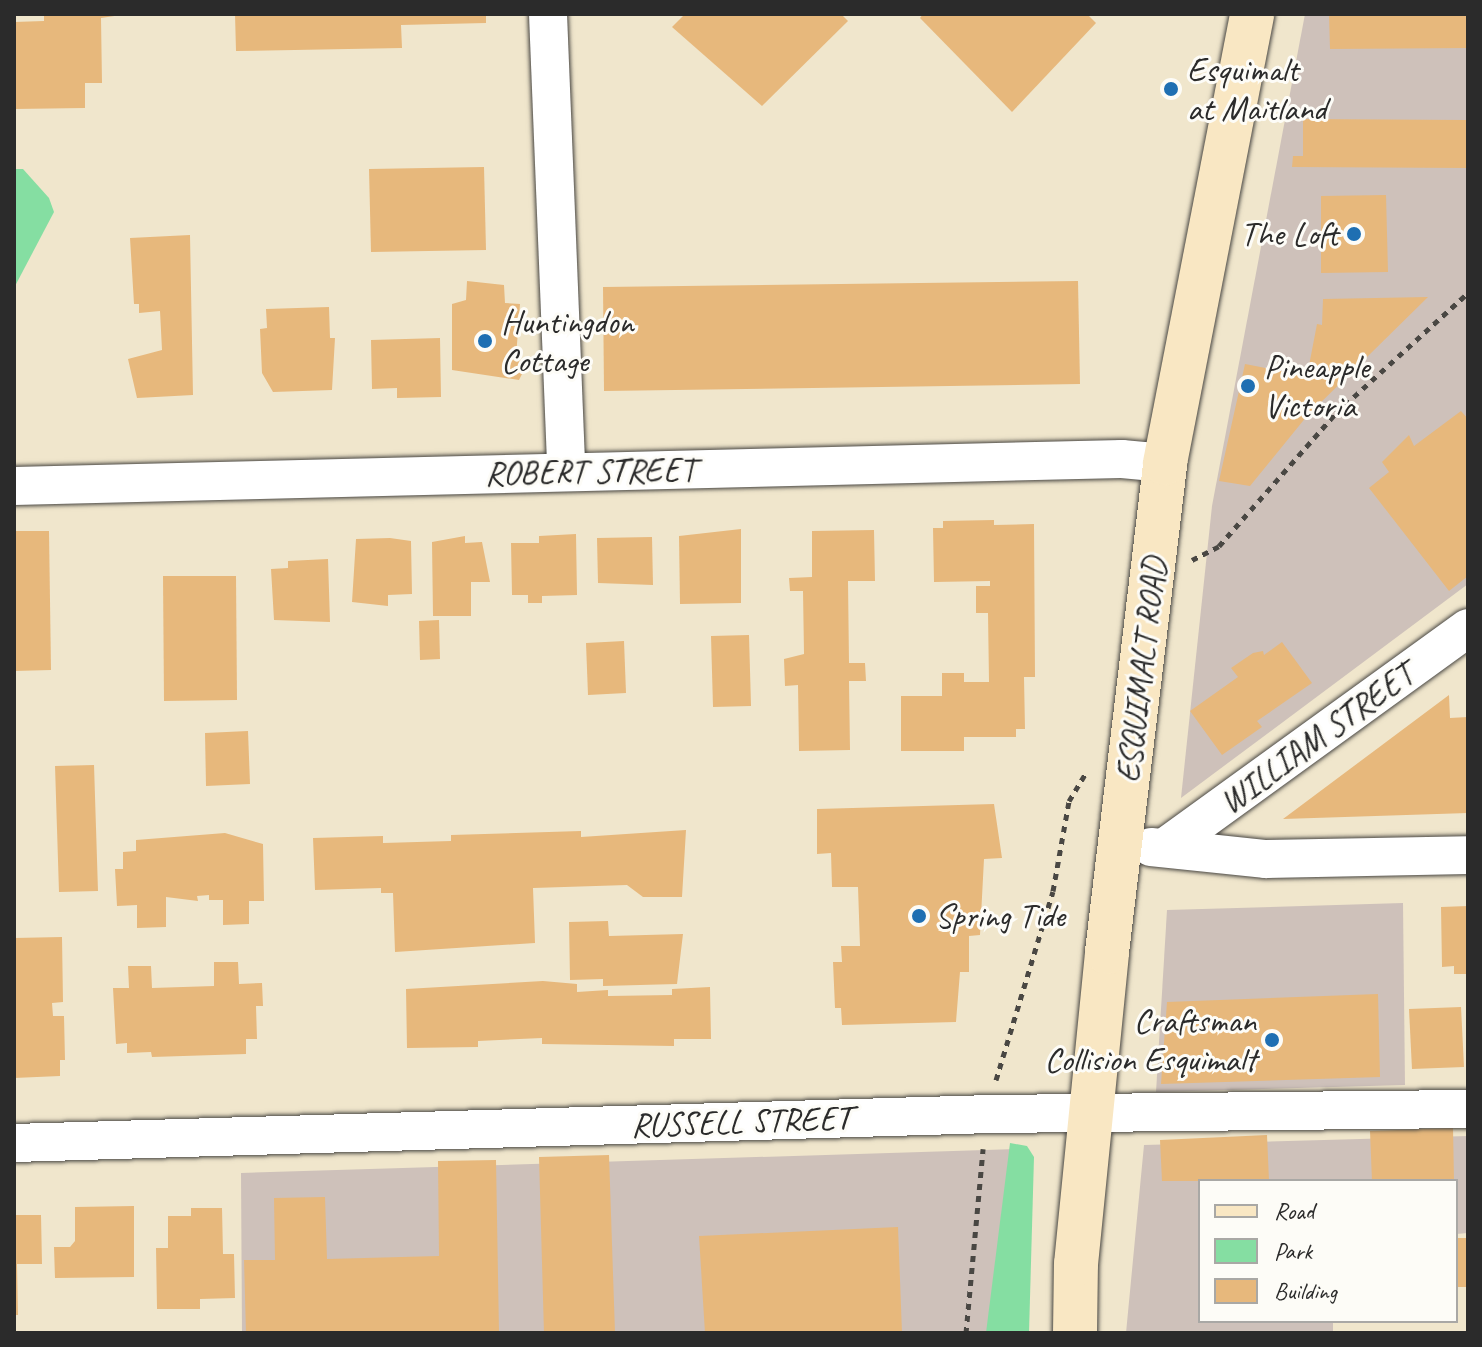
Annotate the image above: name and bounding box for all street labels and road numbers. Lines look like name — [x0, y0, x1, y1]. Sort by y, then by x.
street label: ROBERT STREET — [485, 449, 695, 493]
street label: ESQUIMALT ROAD — [1107, 554, 1175, 786]
street label: WILLIAM STREET — [1211, 654, 1421, 822]
street label: RUSSELL STREET — [630, 1097, 852, 1145]

